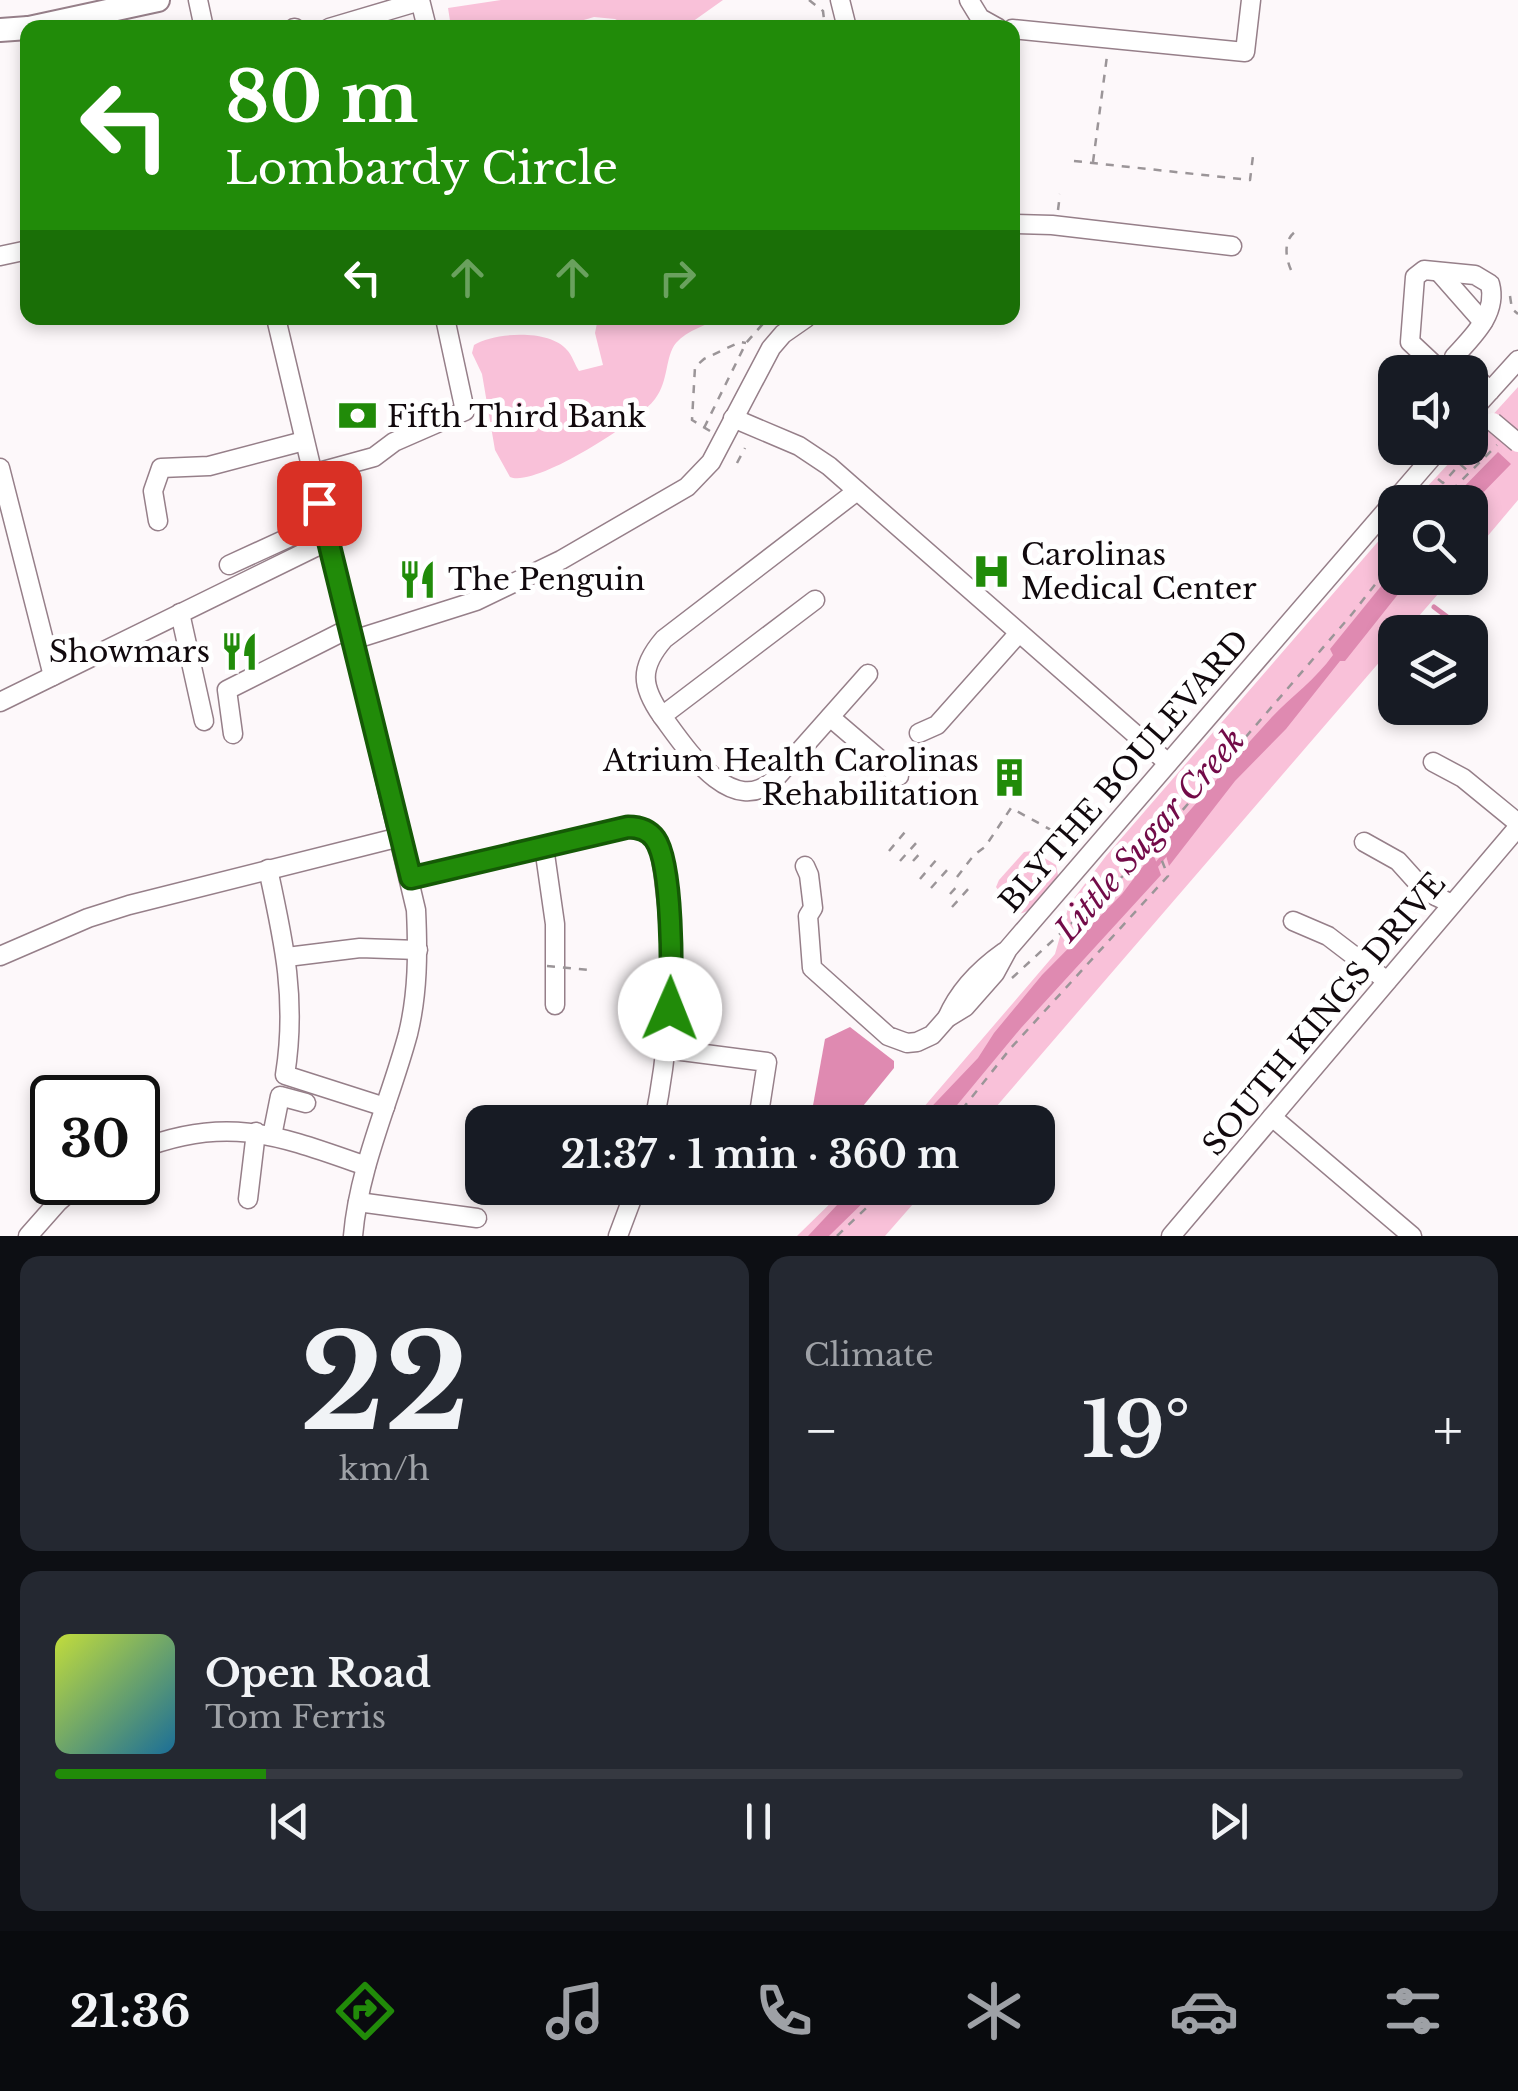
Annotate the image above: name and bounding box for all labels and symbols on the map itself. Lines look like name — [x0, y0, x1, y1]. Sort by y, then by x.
bank icon: Fifth Third Bank — [336, 395, 378, 437]
place label: Fifth Third Bank — [387, 398, 646, 435]
pin — [277, 461, 362, 546]
place label: Carolinas Medical Center — [1021, 536, 1257, 607]
hospital icon: Carolinas Medical Center — [970, 550, 1012, 592]
restaurant icon: The Penguin — [397, 558, 439, 600]
place label: The Penguin — [448, 561, 645, 598]
street label: BLYTHE BOULEVARD — [991, 622, 1257, 920]
restaurant icon: Showmars — [219, 630, 261, 672]
place label: Showmars — [49, 633, 210, 670]
water label: Little Sugar Creek — [1046, 720, 1253, 950]
place label: Atrium Health Carolinas Rehabilitation — [602, 742, 979, 813]
building icon: Atrium Health Carolinas Rehabilitation — [988, 756, 1030, 798]
street label: SOUTH KINGS DRIVE — [1195, 865, 1453, 1163]
position arrow — [618, 957, 722, 1061]
speed limit sign: 30 — [30, 1075, 160, 1205]

